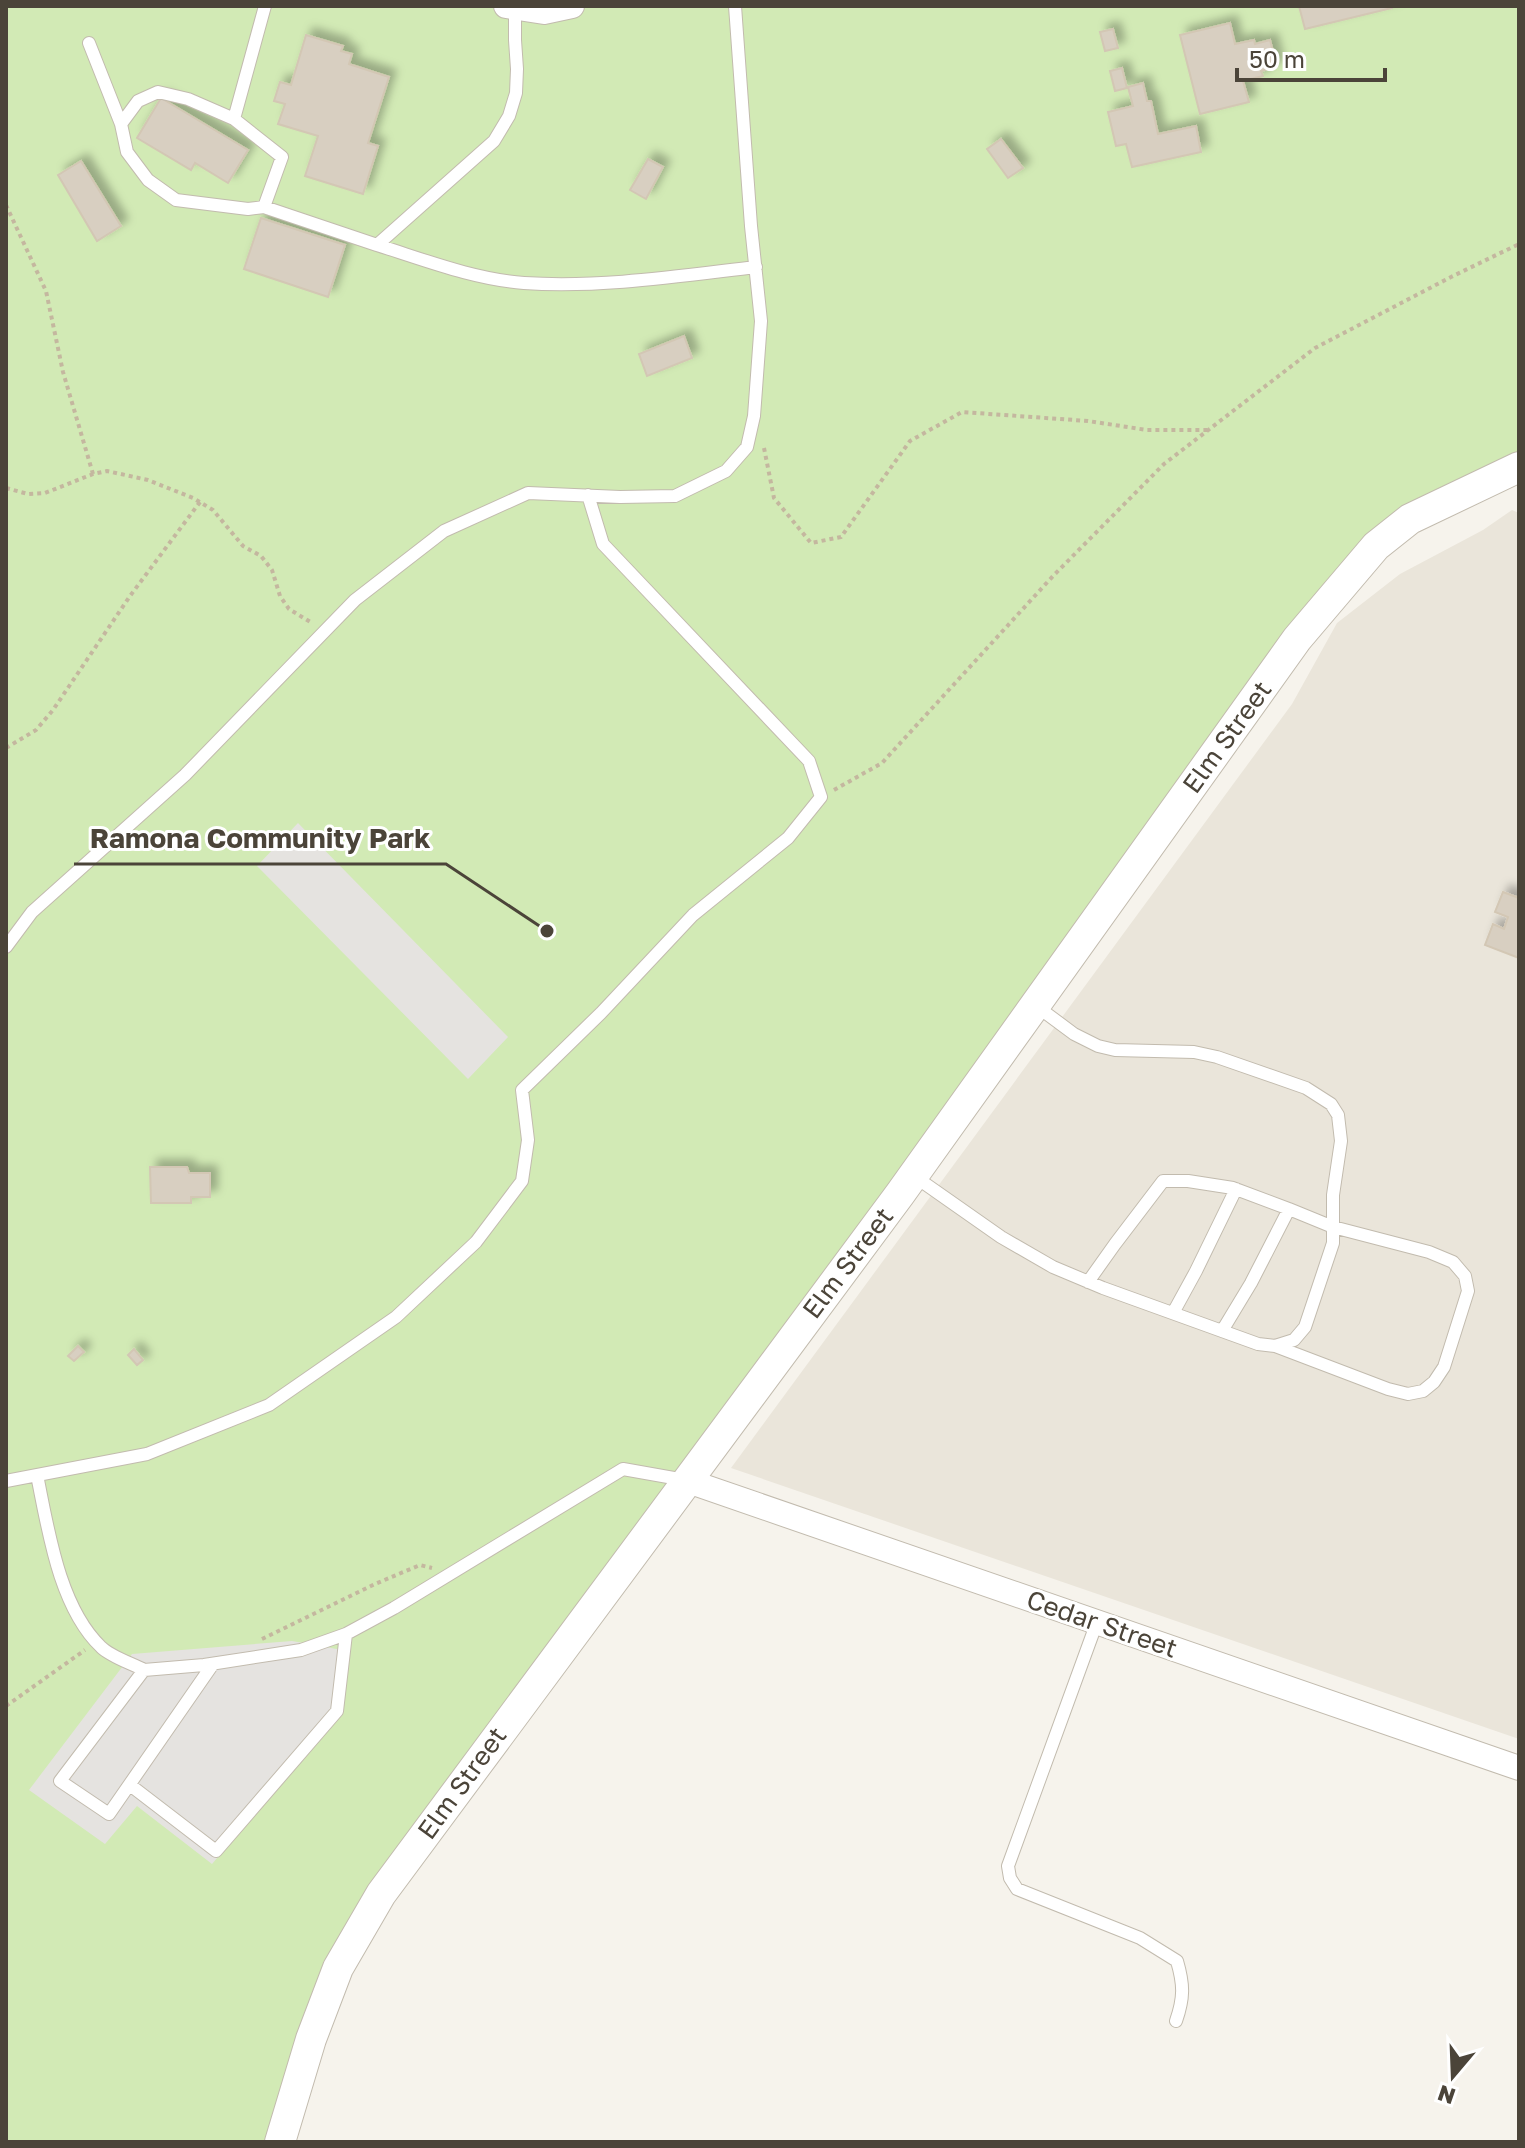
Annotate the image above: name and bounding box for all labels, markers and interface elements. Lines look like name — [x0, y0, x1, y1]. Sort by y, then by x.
scale bar — [1237, 32, 1385, 82]
text: 50 m — [1249, 44, 1305, 73]
street label: Elm Street — [1176, 675, 1278, 799]
callout: Ramona Community Park — [74, 812, 446, 864]
text: Ramona Community Park — [90, 821, 430, 854]
street label: Elm Street — [796, 1201, 899, 1324]
street label: Cedar Street — [1023, 1583, 1181, 1664]
street label: Elm Street — [411, 1721, 513, 1845]
north arrow — [1413, 2036, 1493, 2116]
text: N — [1434, 2080, 1459, 2111]

